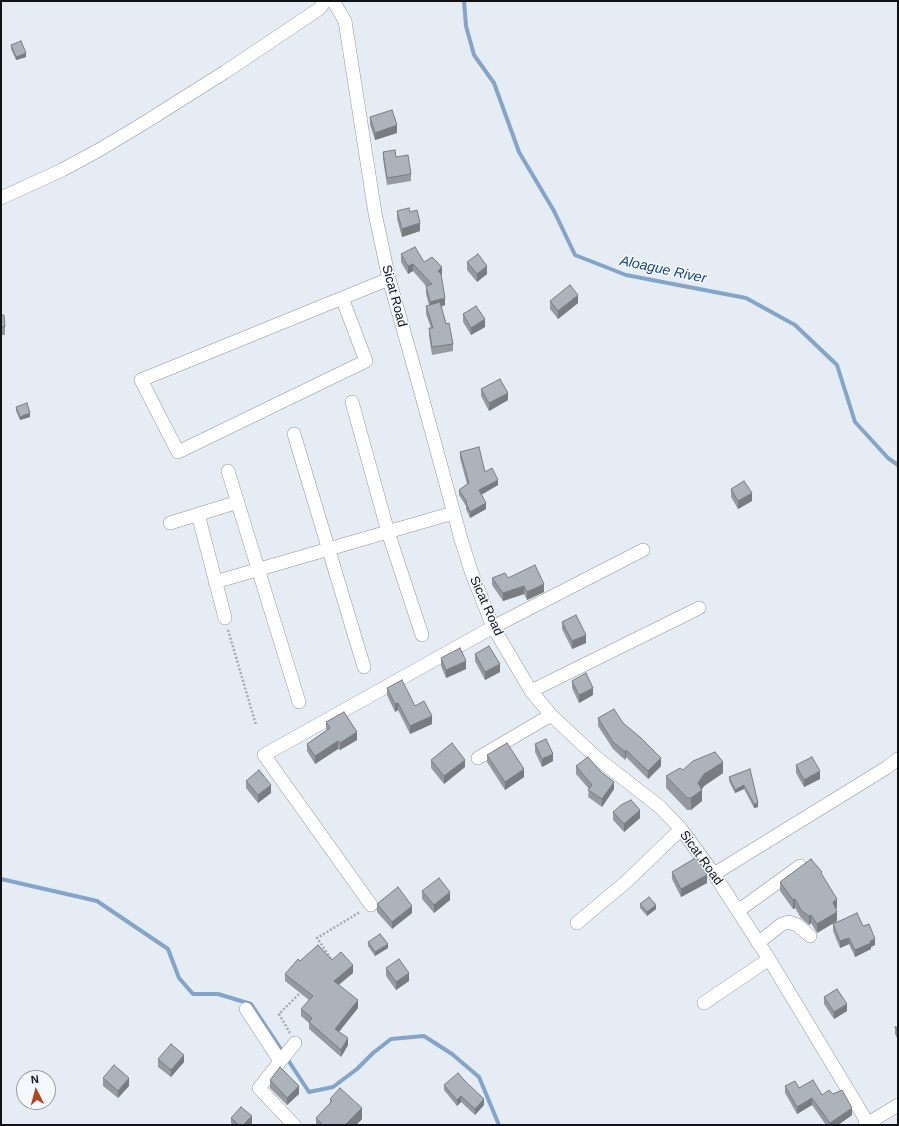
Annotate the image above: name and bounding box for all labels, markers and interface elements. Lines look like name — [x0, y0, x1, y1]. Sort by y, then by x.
water label: Aloague River — [618, 253, 708, 287]
street label: Sicat Road — [378, 263, 410, 329]
street label: Sicat Road — [466, 574, 506, 638]
street label: Sicat Road — [676, 828, 726, 888]
north arrow — [16, 1070, 56, 1110]
text: N — [30, 1073, 39, 1085]

